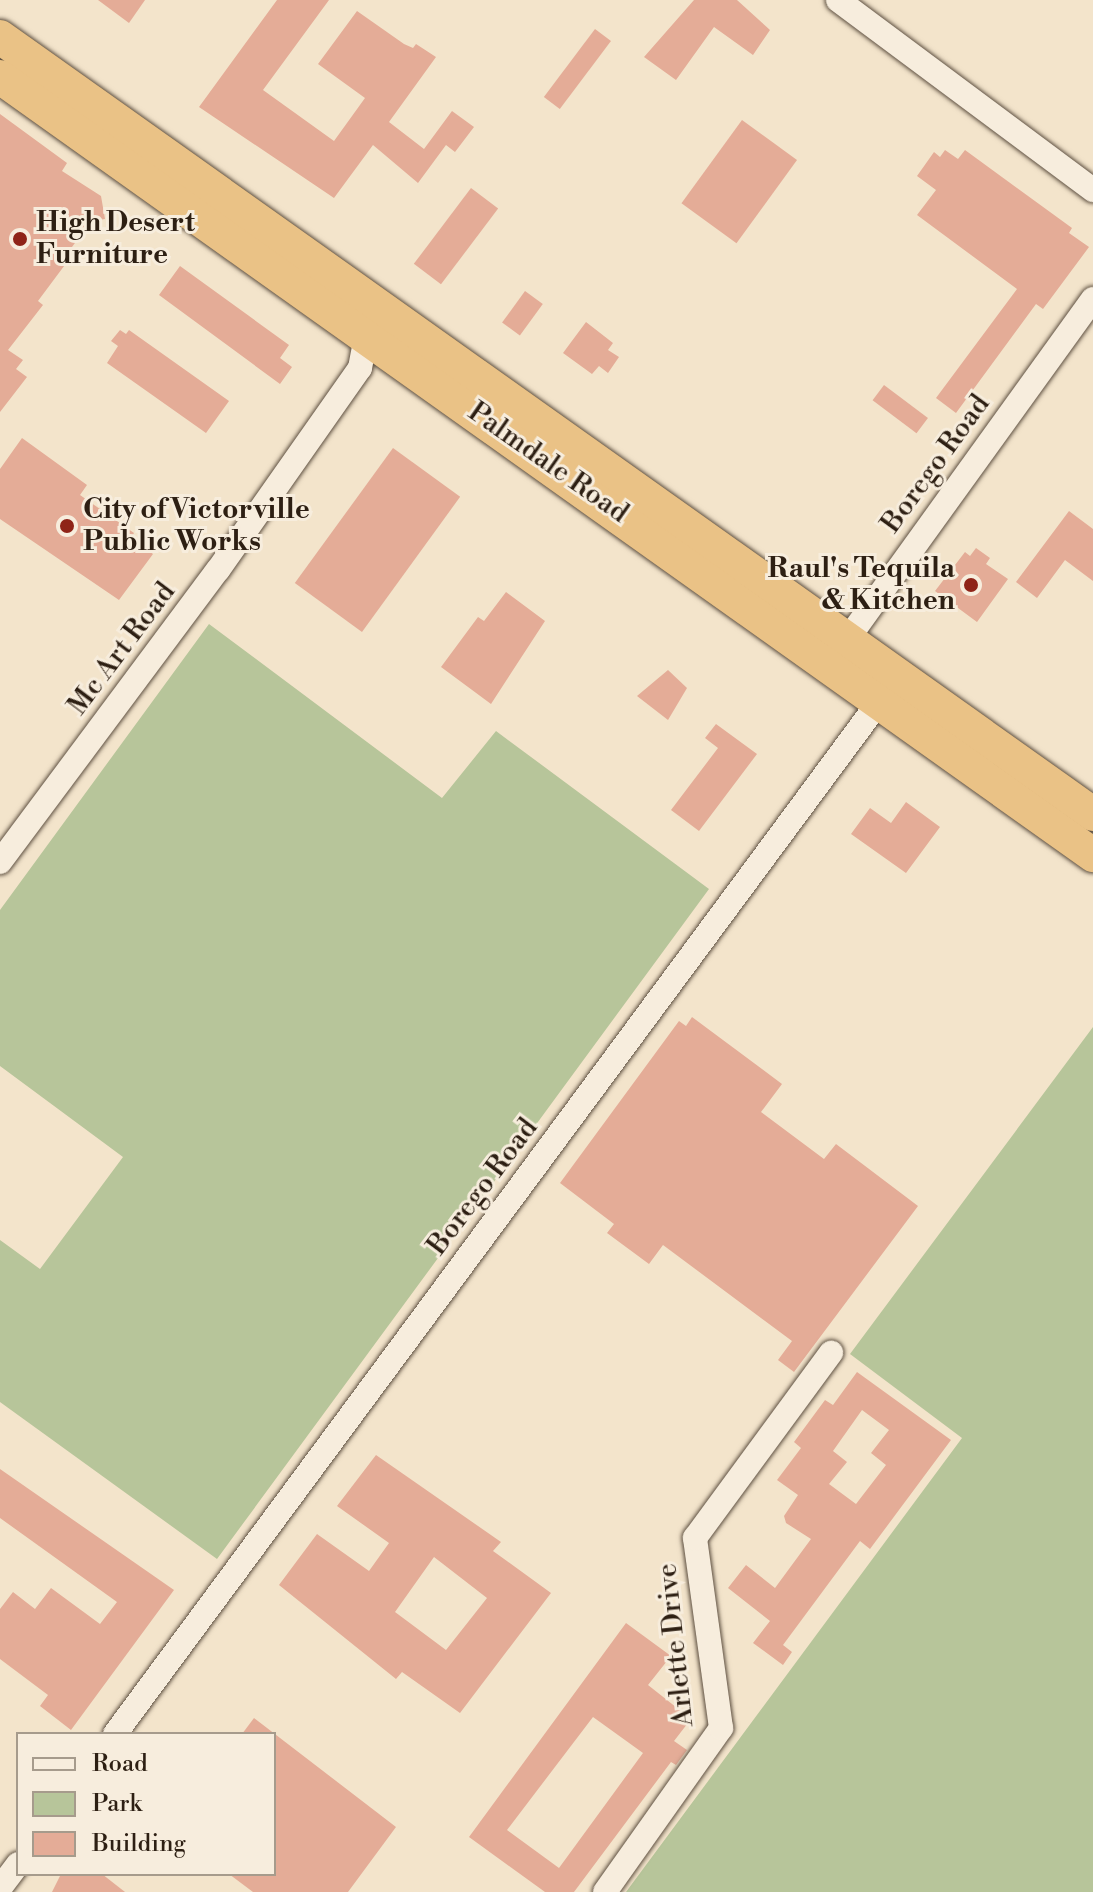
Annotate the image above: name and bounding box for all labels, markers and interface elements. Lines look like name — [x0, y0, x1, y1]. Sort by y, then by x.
place label: High Desert Furniture — [36, 206, 195, 272]
marker: High Desert Furniture — [11, 230, 29, 248]
street label: Borego Road — [875, 388, 997, 540]
street label: Palmdale Road — [461, 395, 635, 531]
place label: City of Victorville Public Works — [83, 493, 310, 559]
marker: City of Victorville Public Works — [58, 517, 76, 535]
place label: Raul's Tequila & Kitchen — [768, 552, 955, 618]
street label: Mc Art Road — [61, 576, 183, 722]
marker: Raul's Tequila & Kitchen — [962, 576, 980, 594]
street label: Borego Road — [421, 1112, 545, 1262]
street label: Arlette Drive — [651, 1562, 701, 1728]
legend — [16, 1732, 276, 1876]
text: Road — [92, 1749, 148, 1779]
text: Park — [92, 1789, 142, 1819]
text: Building — [92, 1829, 186, 1859]

